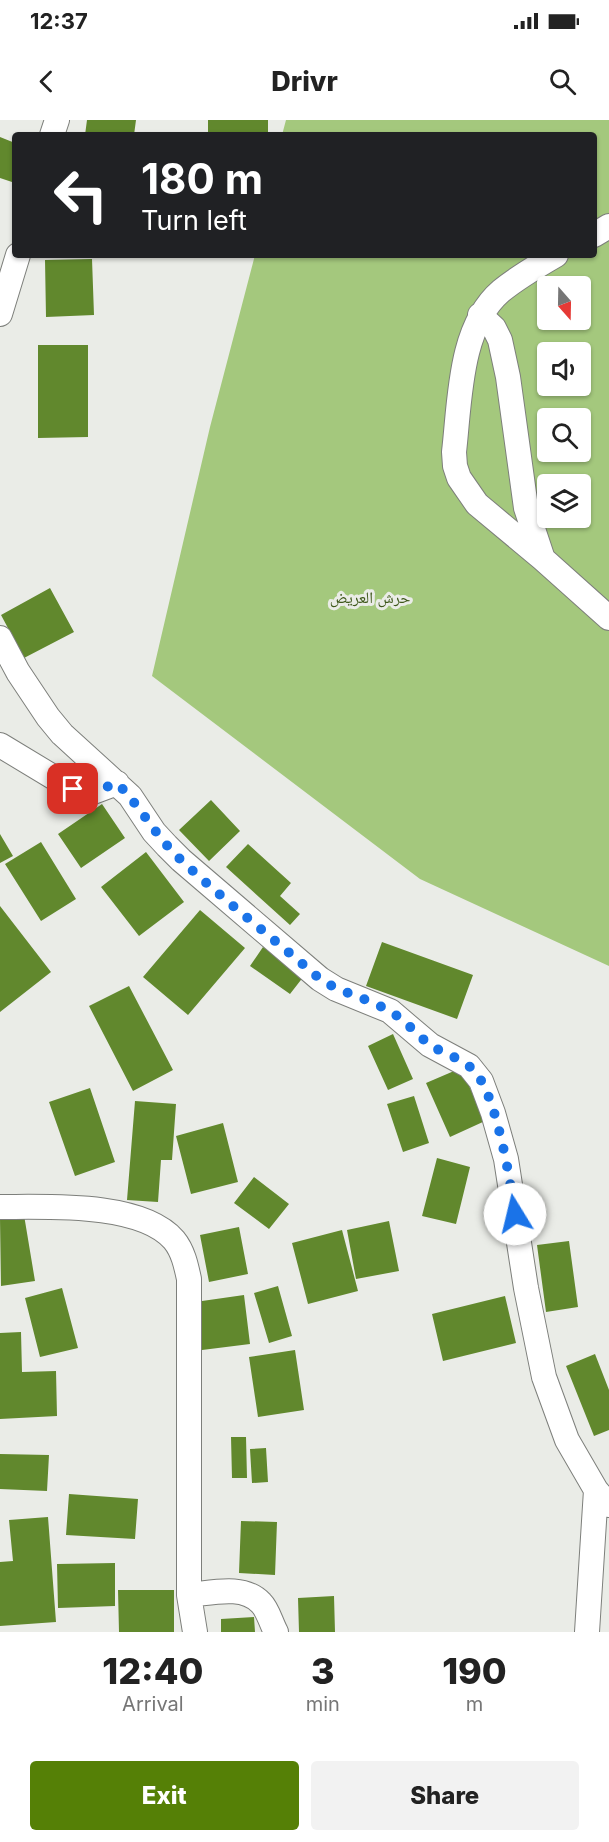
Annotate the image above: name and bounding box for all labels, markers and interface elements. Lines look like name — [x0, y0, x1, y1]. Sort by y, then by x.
text: 12:37 — [30, 8, 88, 34]
icon: back — [30, 65, 63, 98]
text: Drivr — [271, 65, 338, 98]
icon: search — [546, 65, 579, 98]
text: 180 m — [141, 153, 263, 204]
icon: left — [42, 156, 120, 234]
text: Turn left — [141, 204, 247, 237]
north arrow — [537, 276, 591, 330]
map controls — [537, 276, 591, 528]
button: sound — [537, 342, 591, 396]
button: search — [537, 408, 591, 462]
button: layers — [537, 474, 591, 528]
park label: حرش العريض — [330, 587, 410, 608]
pin — [47, 763, 98, 814]
icon: arrive — [56, 772, 89, 805]
position arrow — [483, 1182, 547, 1246]
text: 12:40 — [102, 1649, 203, 1693]
text: 3 — [311, 1649, 335, 1693]
text: 190 — [442, 1649, 507, 1693]
text: Arrival — [122, 1692, 184, 1716]
text: min — [306, 1692, 340, 1716]
text: m — [466, 1692, 483, 1716]
button: Exit — [30, 1761, 299, 1830]
button: Share — [311, 1761, 579, 1830]

